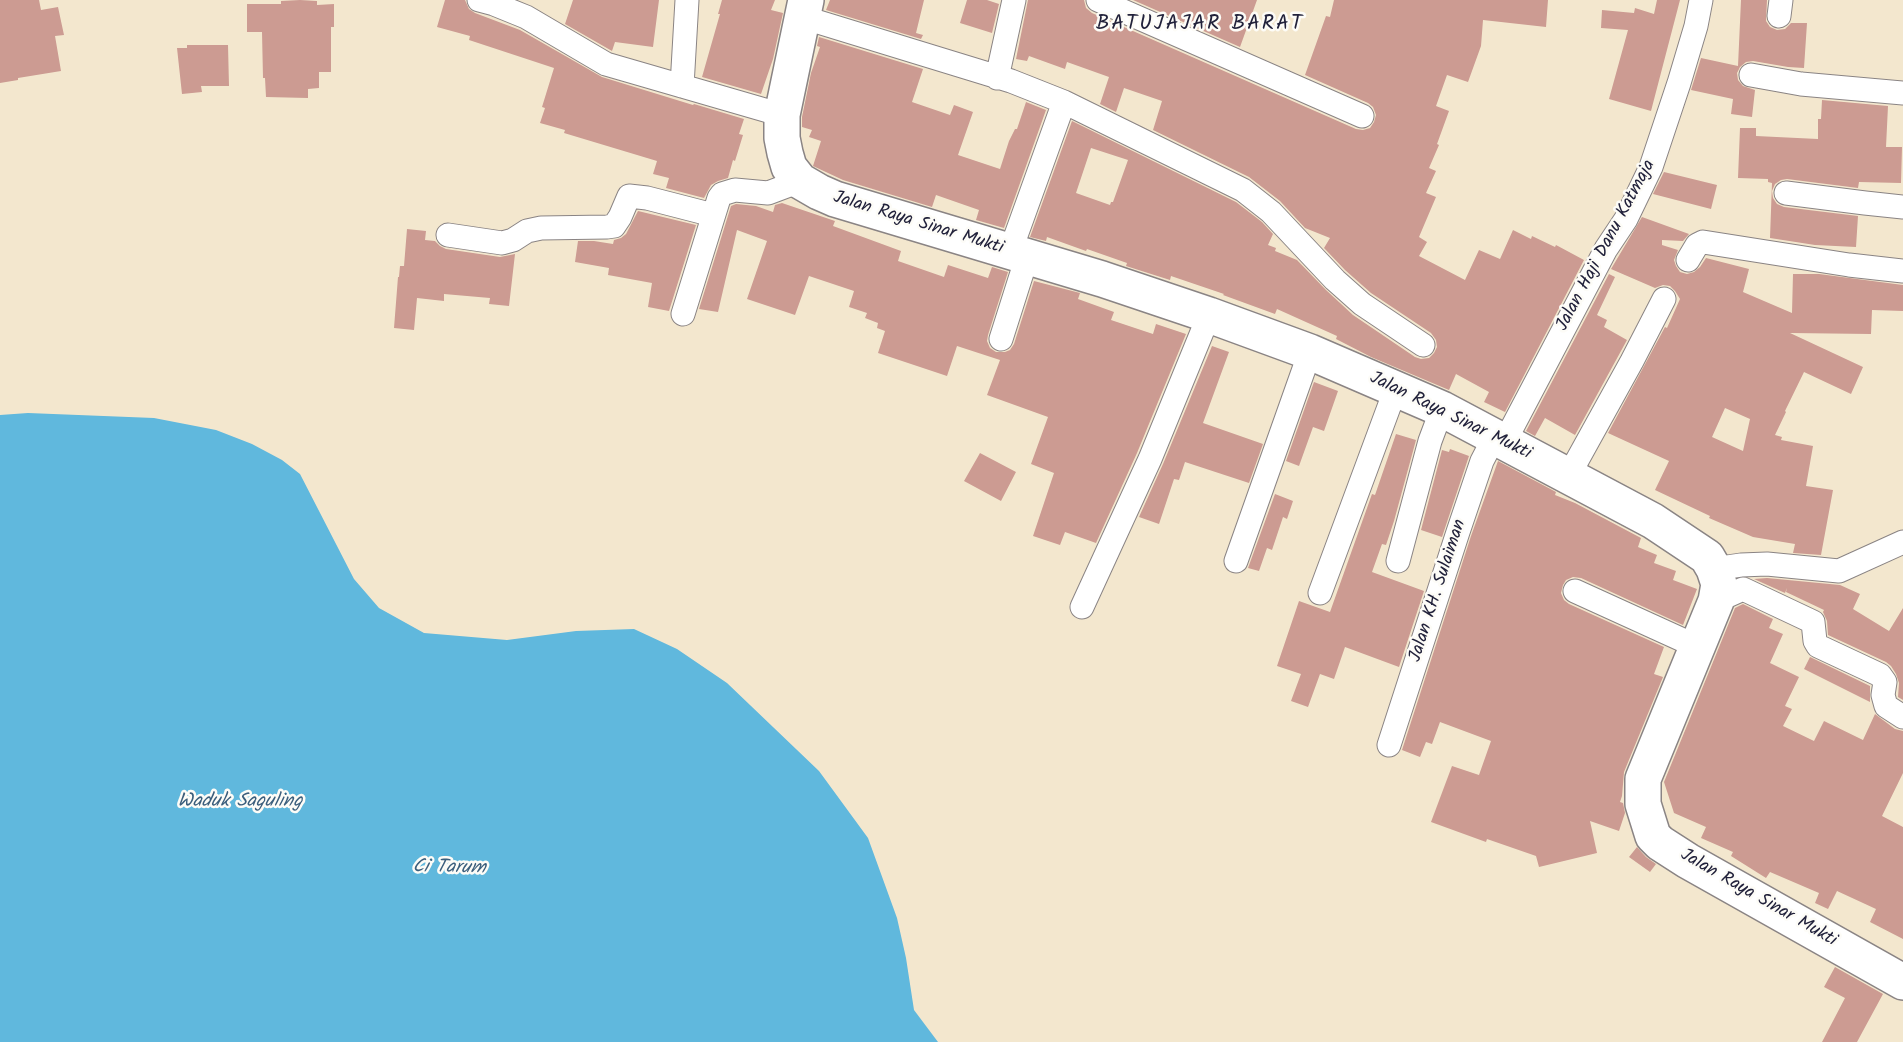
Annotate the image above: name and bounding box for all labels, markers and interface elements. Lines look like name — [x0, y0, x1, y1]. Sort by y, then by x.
district label: BATUJAJAR BARAT — [1098, 12, 1302, 38]
street label: Jalan Haji Danu Katmaja — [1553, 157, 1661, 335]
street label: Jalan Raya Sinar Mukti — [830, 188, 1006, 260]
street label: Jalan Raya Sinar Mukti — [1366, 368, 1534, 466]
street label: Jalan KH. Sulaiman — [1406, 517, 1472, 665]
water label: Waduk Saguling — [178, 792, 302, 814]
street label: Jalan Raya Sinar Mukti — [1676, 845, 1840, 953]
water label: Ci Tarum — [412, 857, 486, 881]

